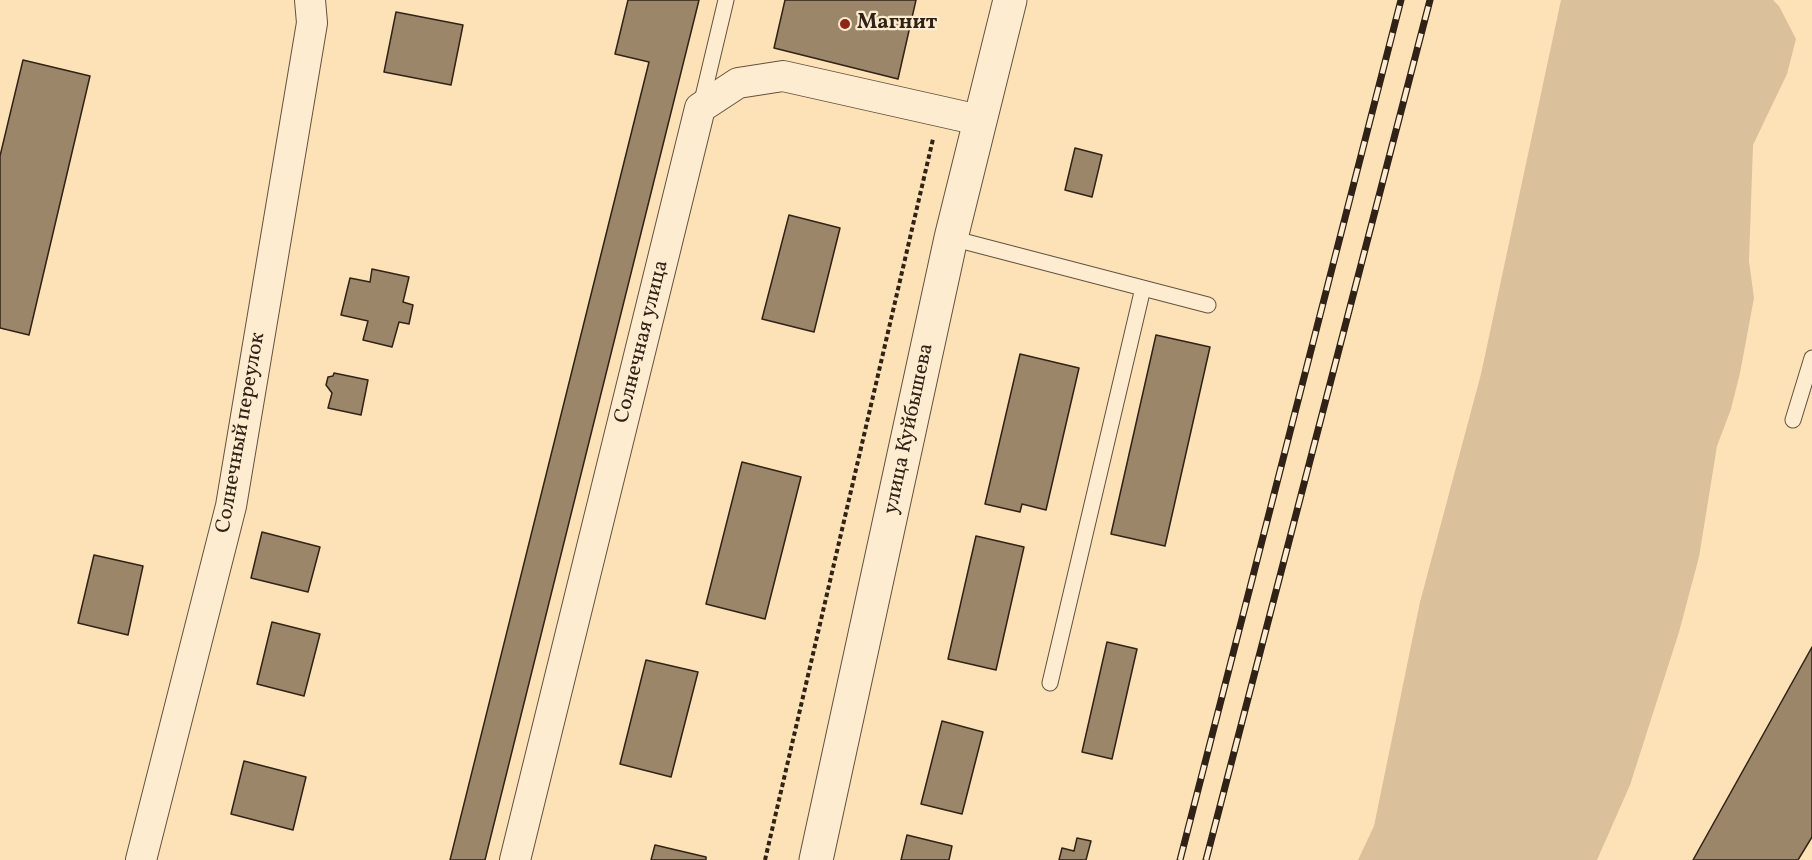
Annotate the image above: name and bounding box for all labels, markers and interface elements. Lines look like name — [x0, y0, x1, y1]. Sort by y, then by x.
place label: Магнит — [857, 11, 937, 37]
marker: Магнит — [838, 17, 852, 31]
street label: Солнечная улица — [611, 258, 675, 426]
street label: Солнечный переулок — [212, 331, 272, 535]
street label: улица Куйбышева — [880, 341, 940, 517]

